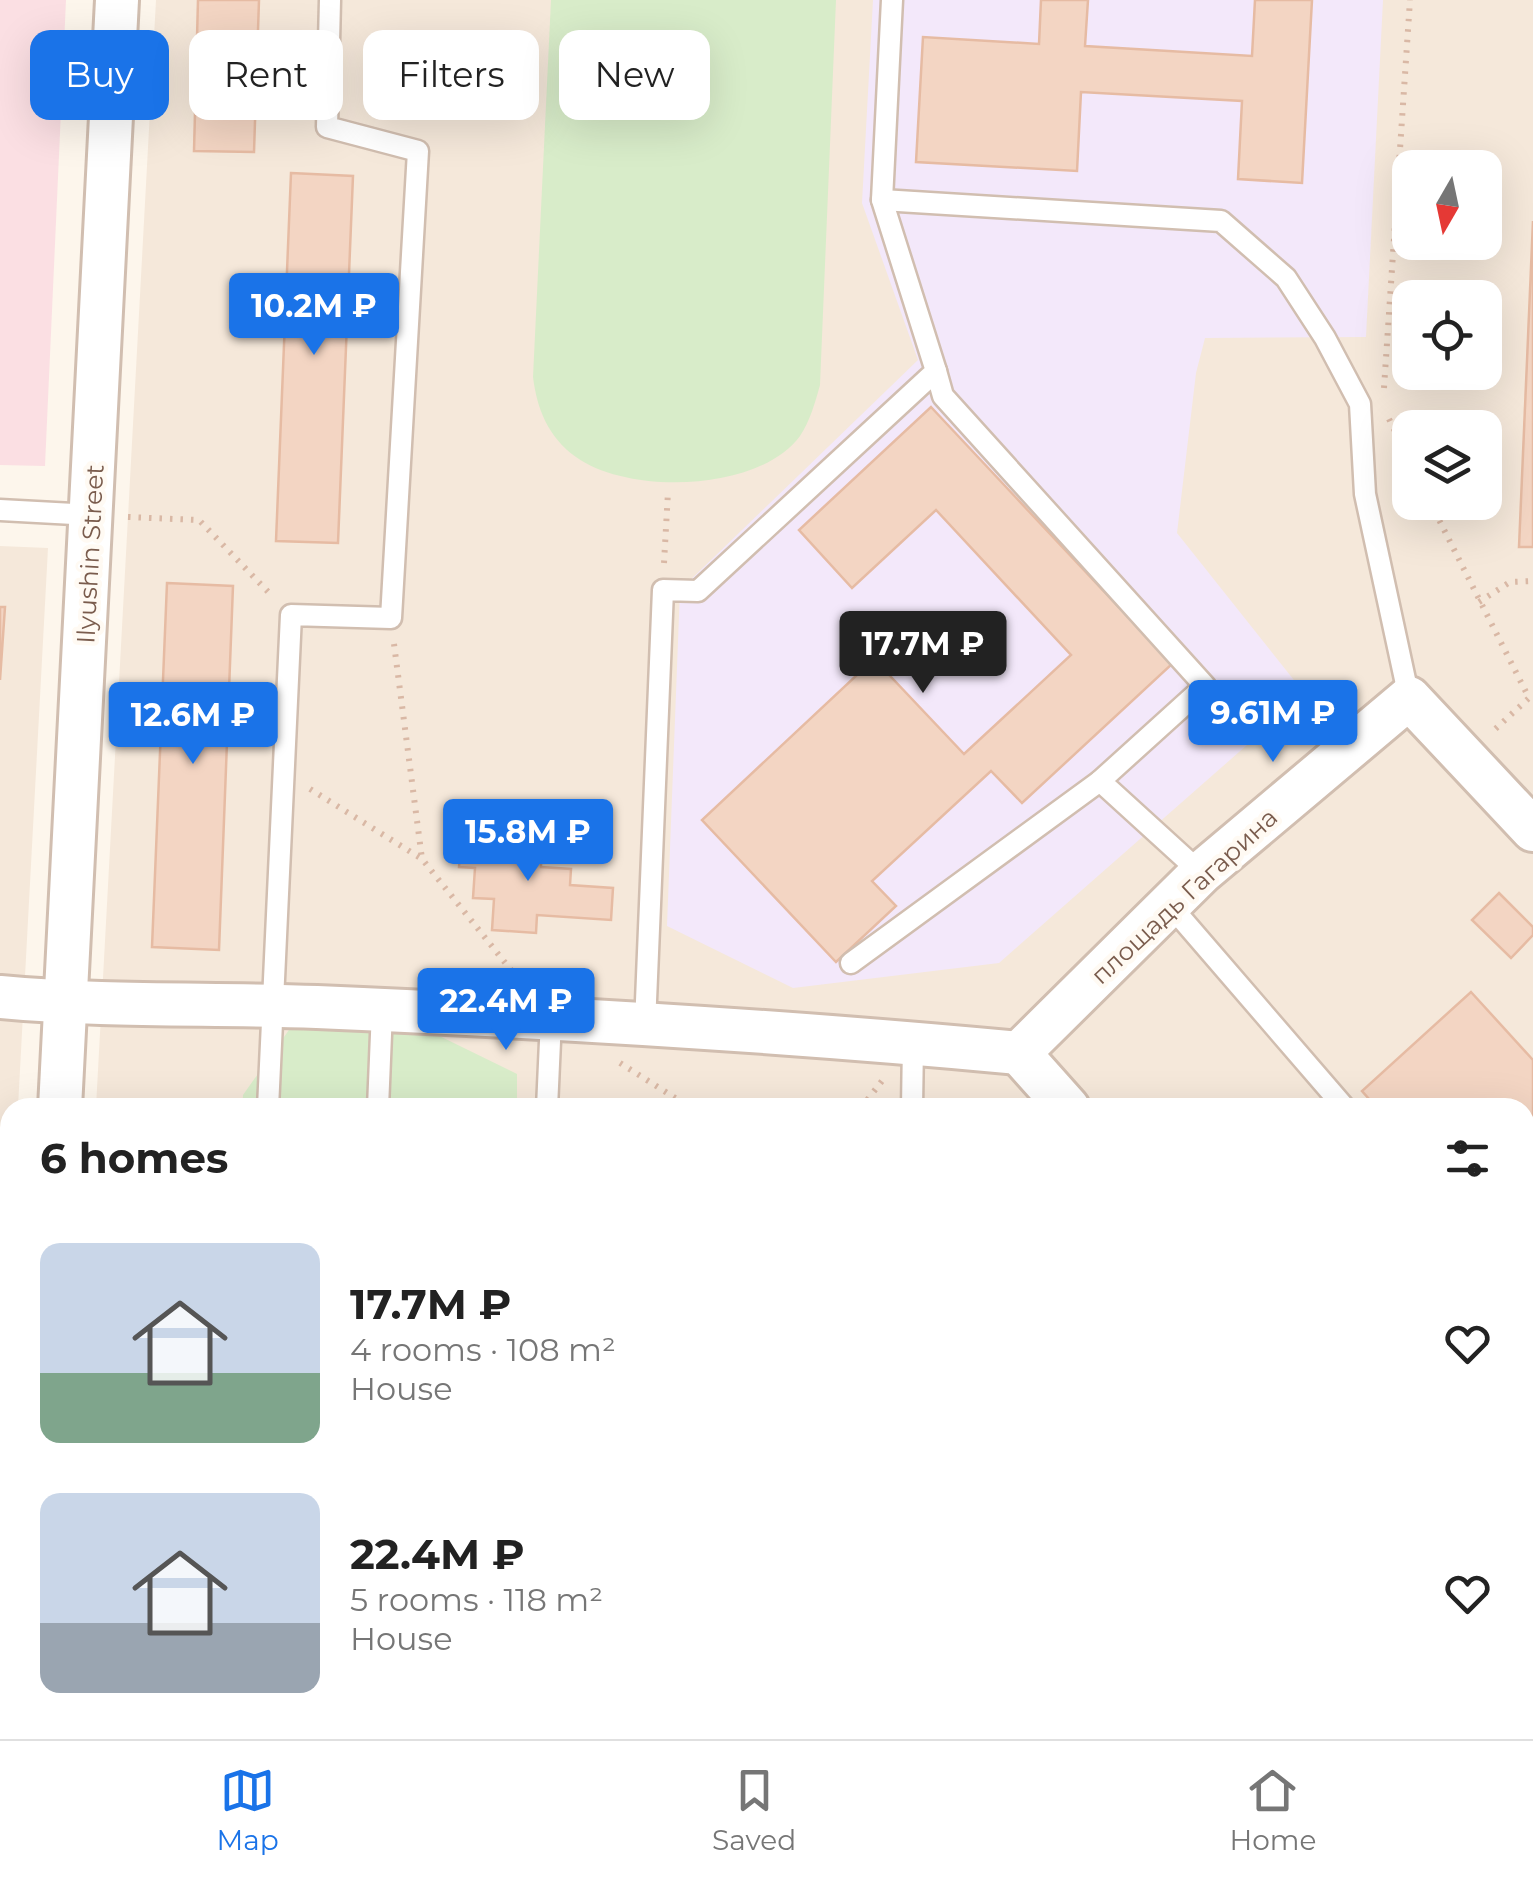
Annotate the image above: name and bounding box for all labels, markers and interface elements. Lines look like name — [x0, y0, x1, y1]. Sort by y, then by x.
chip: Buy — [30, 30, 169, 120]
chip: Rent — [189, 30, 343, 120]
chip: Filters — [363, 30, 539, 120]
chip: New — [559, 30, 710, 120]
north arrow — [1392, 150, 1502, 260]
map controls — [1392, 150, 1502, 520]
pin: 10.2M ₽ — [222, 273, 406, 358]
button: locate — [1392, 280, 1502, 390]
text: 10.2M ₽ — [251, 286, 377, 325]
button: layers — [1392, 410, 1502, 520]
street label: Ilyushin Street — [70, 464, 110, 644]
pin: 17.7M ₽ — [831, 611, 1015, 696]
text: 17.7M ₽ — [862, 624, 984, 663]
pin: 9.61M ₽ — [1181, 680, 1365, 765]
pin: 12.6M ₽ — [101, 682, 285, 767]
text: 9.61M ₽ — [1210, 693, 1336, 732]
text: 12.6M ₽ — [131, 695, 255, 734]
pin: 15.8M ₽ — [436, 799, 620, 884]
street label: площадь Гагарина — [1085, 802, 1283, 990]
text: 15.8M ₽ — [465, 812, 591, 851]
pin: 22.4M ₽ — [414, 968, 598, 1053]
text: 22.4M ₽ — [440, 981, 572, 1020]
icon: filters — [1440, 1131, 1495, 1186]
text: 6 homes — [40, 1132, 228, 1184]
text: 17.7M ₽ — [350, 1278, 511, 1330]
icon: home — [120, 1283, 240, 1403]
icon: heart — [1440, 1316, 1495, 1371]
text: 4 rooms · 108 m² — [350, 1330, 616, 1369]
text: House — [350, 1369, 453, 1408]
text: 22.4M ₽ — [350, 1528, 525, 1580]
icon: home — [120, 1533, 240, 1653]
icon: heart — [1440, 1566, 1495, 1621]
text: 5 rooms · 118 m² — [350, 1580, 603, 1619]
text: House — [350, 1619, 453, 1658]
tab: Map — [217, 1763, 279, 1857]
tab: Saved — [712, 1763, 796, 1857]
tab: Home — [1229, 1763, 1316, 1857]

